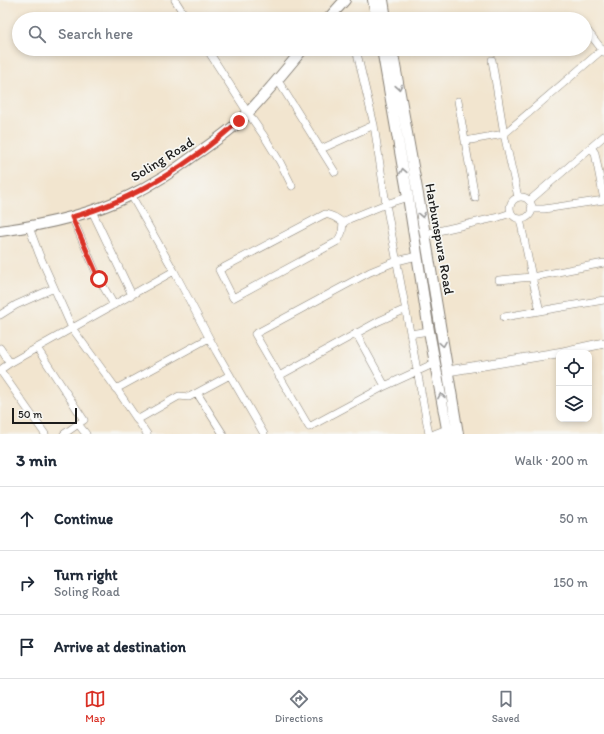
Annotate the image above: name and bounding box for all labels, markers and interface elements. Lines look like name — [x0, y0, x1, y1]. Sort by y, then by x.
search box — [12, 12, 592, 56]
icon: search — [26, 23, 48, 45]
text: Search here — [58, 25, 133, 43]
one-way arrow — [394, 84, 402, 90]
route end — [230, 112, 248, 130]
street label: Soling Road — [128, 133, 197, 185]
one-way arrow — [399, 168, 408, 174]
street label: Harbunspura Road — [421, 182, 458, 296]
one-way arrow — [417, 212, 426, 218]
route start — [90, 270, 108, 288]
one-way arrow — [438, 340, 447, 347]
map controls — [556, 350, 592, 422]
button: locate — [556, 350, 592, 386]
button: layers — [556, 386, 592, 422]
one-way arrow — [437, 393, 446, 399]
scale bar — [12, 406, 77, 425]
text: 50 m — [18, 408, 42, 421]
text: 3 min — [16, 450, 57, 470]
text: Walk · 200 m — [515, 453, 588, 468]
icon: ahead — [16, 508, 38, 530]
text: Continue — [54, 510, 113, 528]
text: 50 m — [559, 511, 588, 526]
text: Turn right — [54, 566, 118, 584]
icon: right — [16, 572, 38, 594]
text: 150 m — [553, 575, 588, 590]
text: Soling Road — [54, 584, 120, 599]
icon: arrive — [16, 636, 38, 658]
text: Arrive at destination — [54, 638, 186, 656]
tab: Map — [84, 688, 106, 725]
tab: Directions — [275, 688, 323, 725]
tab: Saved — [492, 688, 520, 725]

